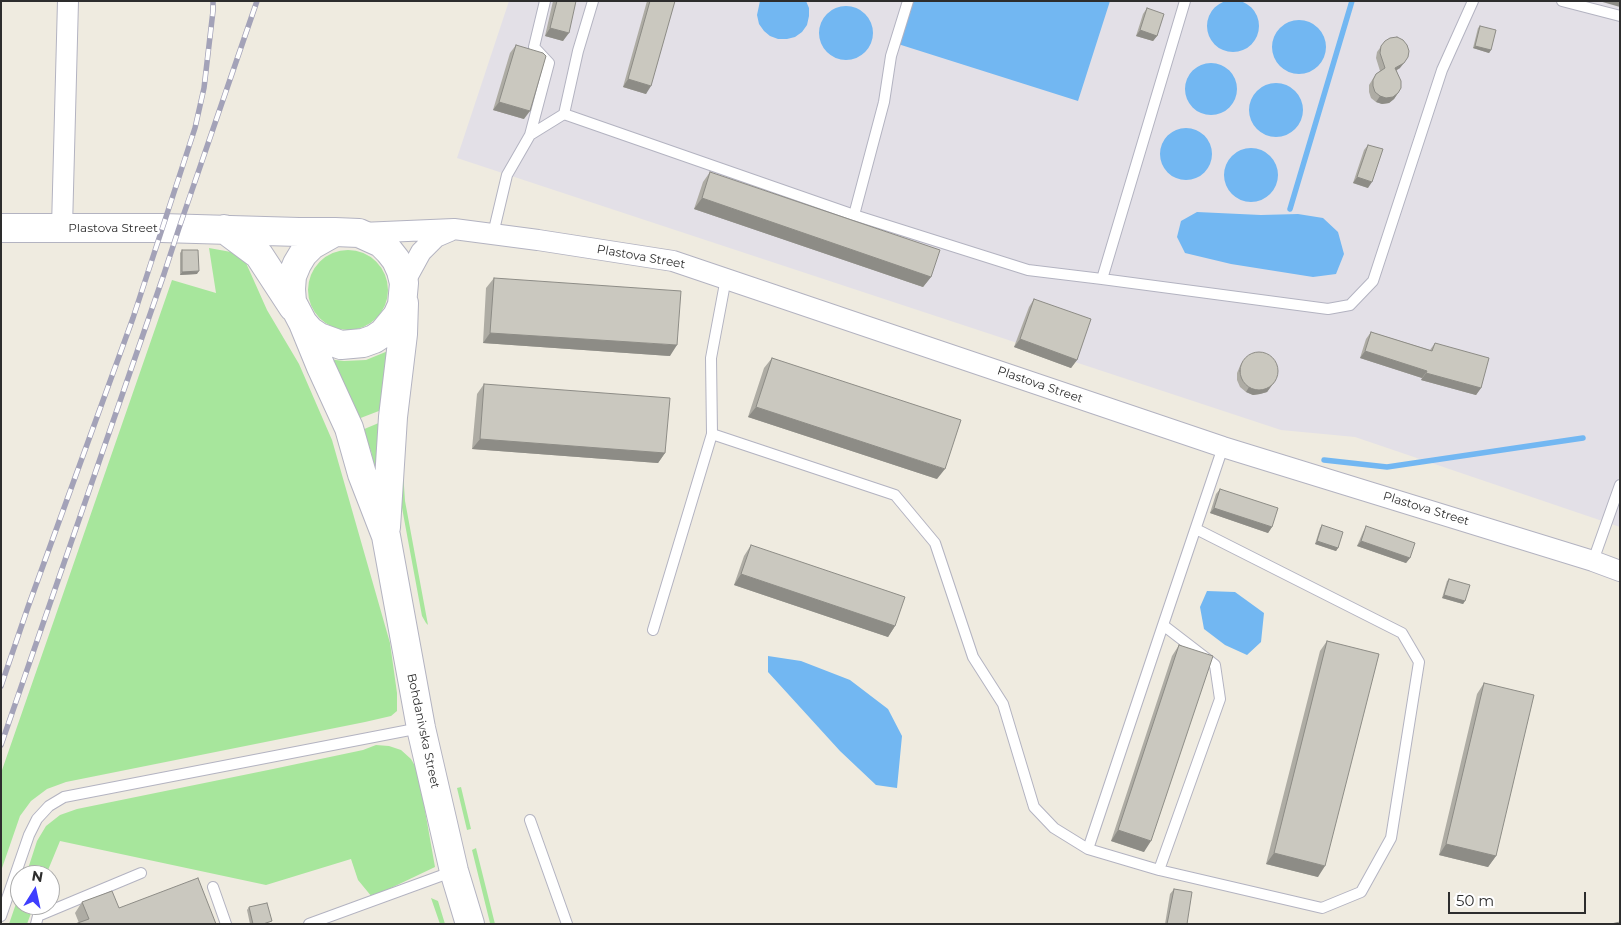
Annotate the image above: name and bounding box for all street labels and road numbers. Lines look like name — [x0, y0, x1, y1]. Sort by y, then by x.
street label: Plastova Street — [68, 221, 158, 235]
street label: Plastova Street — [596, 242, 686, 272]
street label: Plastova Street — [995, 364, 1085, 406]
street label: Plastova Street — [1381, 489, 1471, 529]
street label: Bohdanivska Street — [404, 672, 442, 790]

